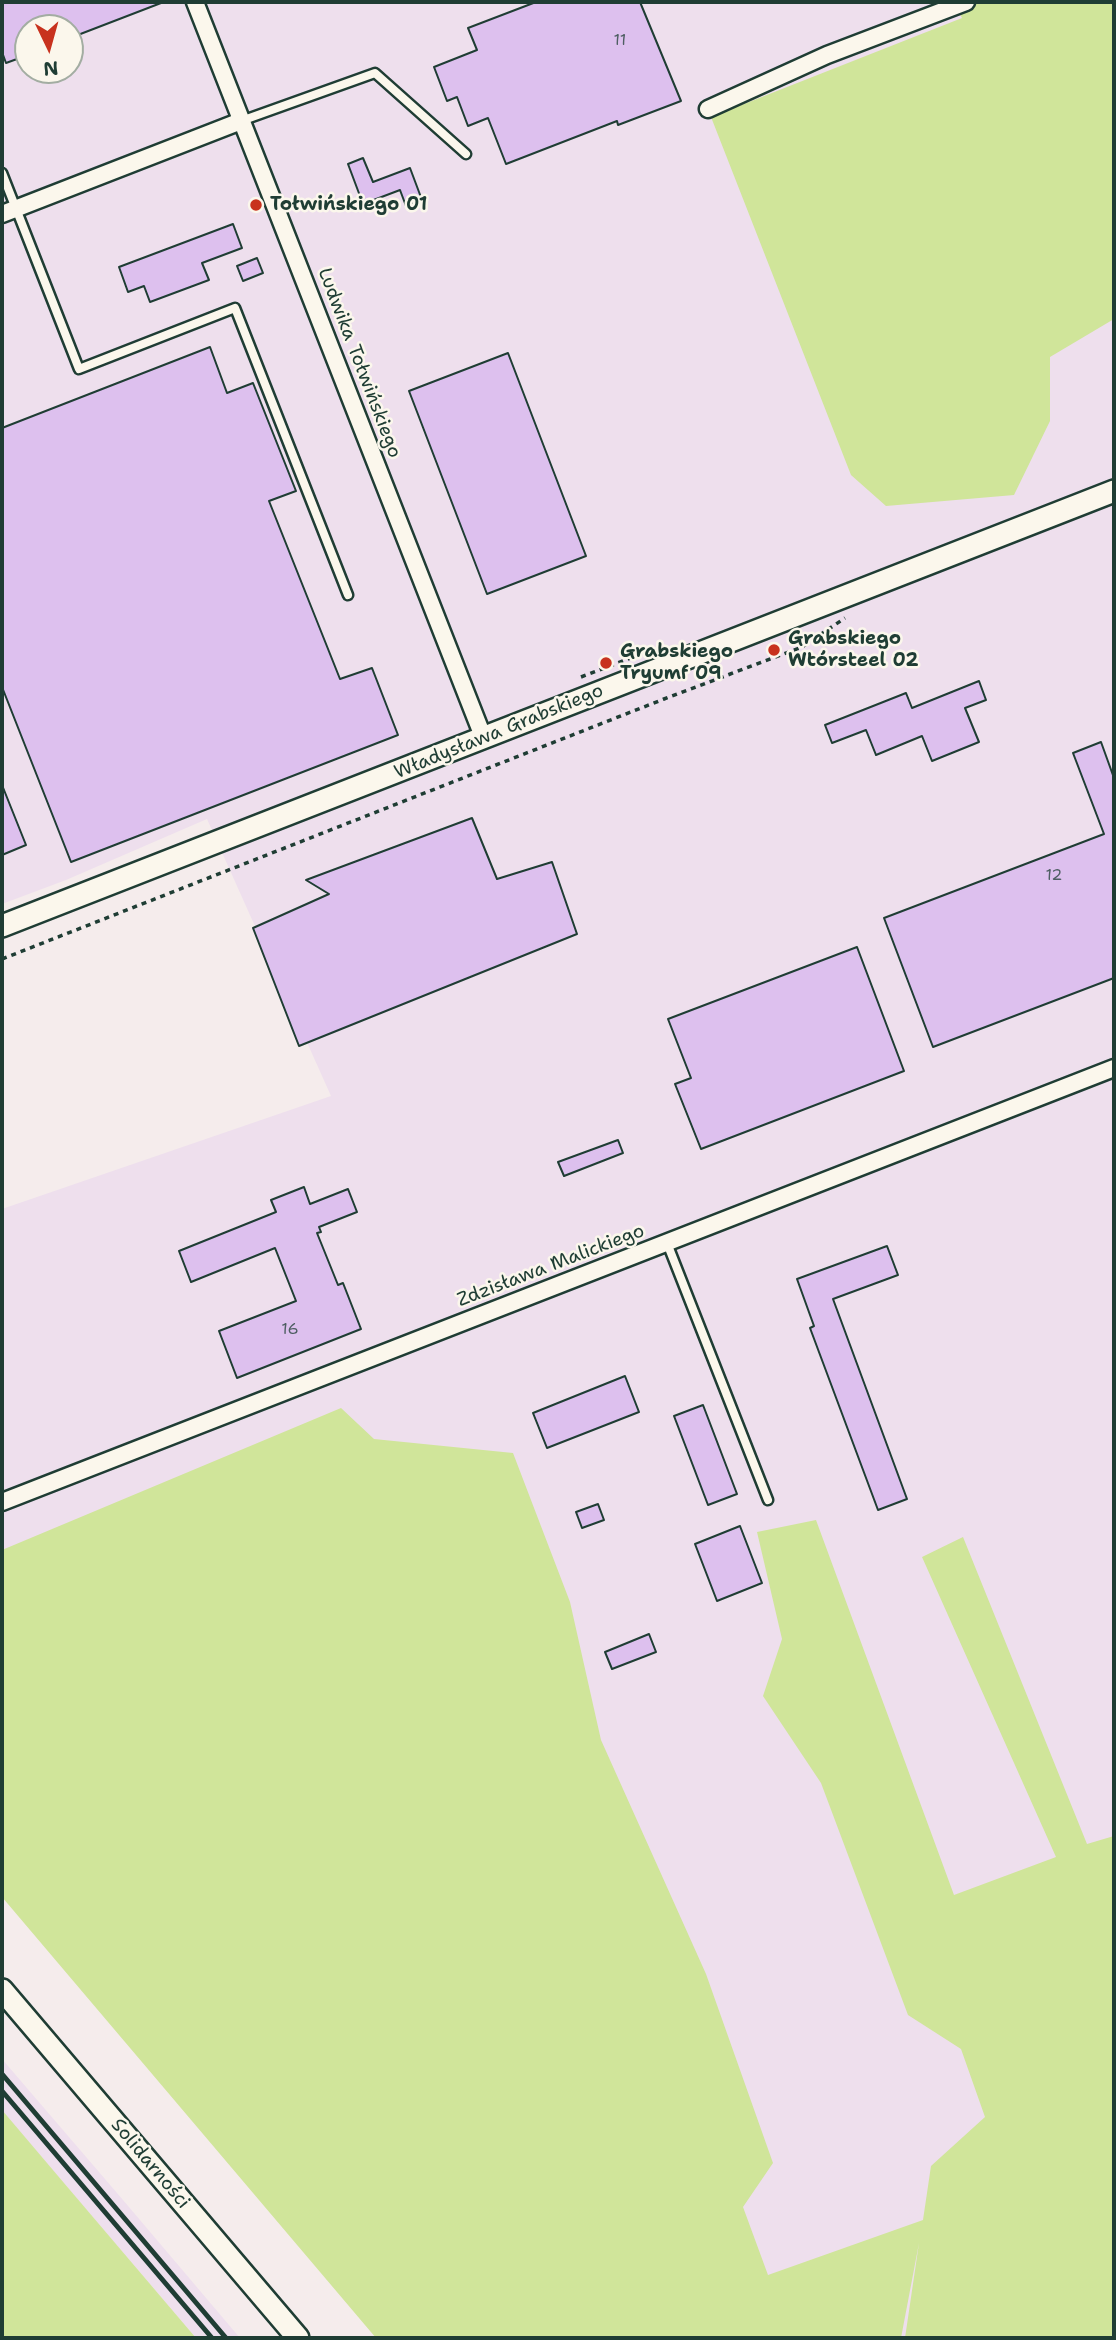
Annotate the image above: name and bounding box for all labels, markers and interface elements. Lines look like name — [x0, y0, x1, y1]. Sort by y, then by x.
north arrow — [14, 14, 84, 84]
house number: 11 — [614, 31, 626, 51]
text: N — [42, 55, 59, 82]
place label: Tołwińskiego 01 — [270, 194, 427, 216]
marker: Tołwińskiego 01 — [248, 197, 264, 213]
street label: Ludwika Tołwińskiego — [312, 265, 406, 461]
place label: Grabskiego Wtórsteel 02 — [788, 628, 918, 672]
place label: Grabskiego Tryumf 09 — [620, 641, 733, 685]
marker: Grabskiego Wtórsteel 02 — [766, 642, 782, 658]
marker: Grabskiego Tryumf 09 — [598, 655, 614, 671]
street label: Władysława Grabskiego — [391, 680, 607, 784]
house number: 12 — [1045, 866, 1063, 886]
street label: Zdzisława Malickiego — [454, 1220, 648, 1312]
house number: 16 — [281, 1320, 299, 1340]
street label: Solidarności — [106, 2114, 194, 2214]

